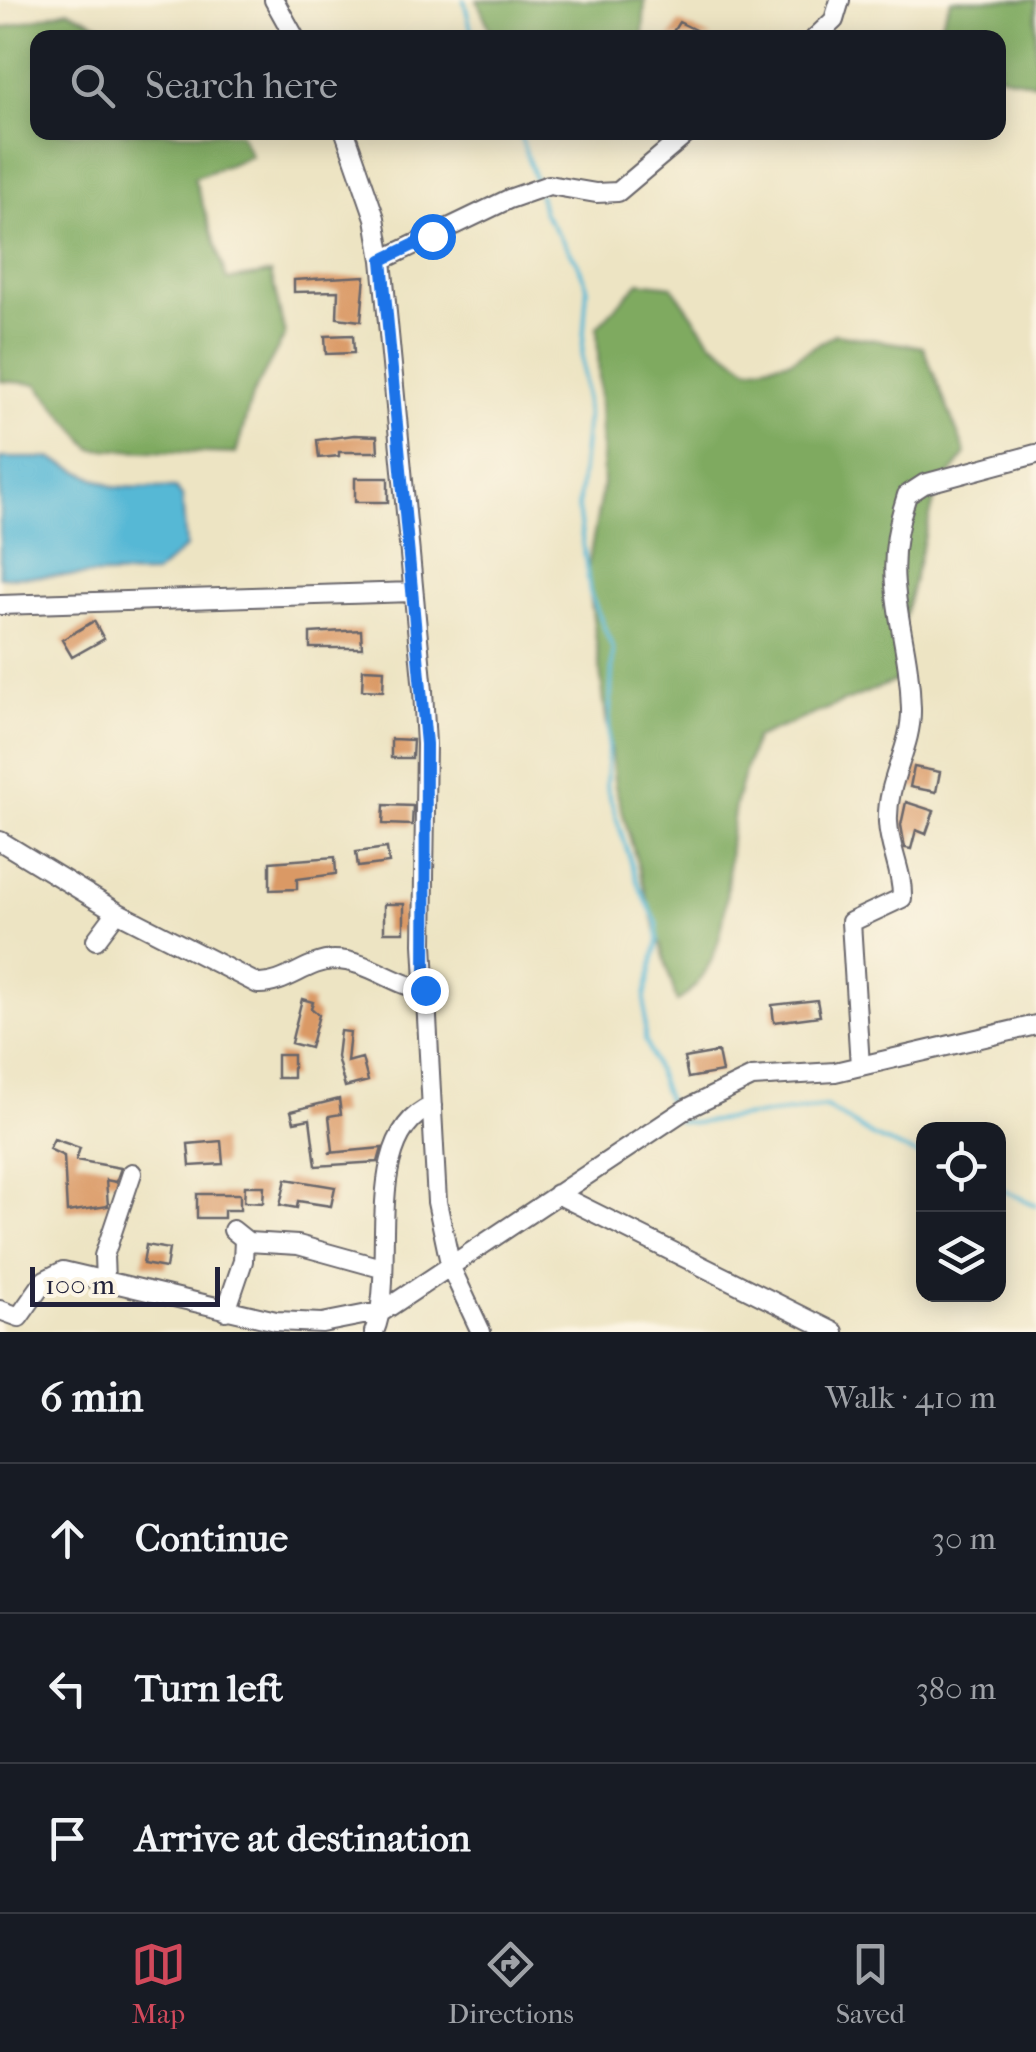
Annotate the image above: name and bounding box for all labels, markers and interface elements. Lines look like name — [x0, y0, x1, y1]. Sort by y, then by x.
search box — [30, 30, 1006, 140]
icon: search — [65, 58, 120, 113]
text: Search here — [145, 63, 338, 108]
route start — [410, 214, 456, 260]
route end — [403, 968, 449, 1014]
map controls — [916, 1122, 1006, 1302]
button: locate — [916, 1122, 1006, 1212]
button: layers — [916, 1212, 1006, 1302]
scale bar — [30, 1262, 220, 1306]
text: 100 m — [45, 1268, 115, 1301]
text: 6 min — [40, 1373, 143, 1422]
text: Walk · 410 m — [825, 1379, 996, 1416]
icon: ahead — [40, 1511, 95, 1566]
text: Continue — [135, 1516, 288, 1561]
text: 30 m — [932, 1520, 996, 1557]
icon: left — [40, 1661, 95, 1716]
text: Turn left — [135, 1666, 283, 1711]
text: 380 m — [916, 1670, 996, 1707]
icon: arrive — [40, 1811, 95, 1866]
text: Arrive at destination — [135, 1816, 471, 1861]
tab: Map — [131, 1937, 186, 2030]
tab: Directions — [448, 1937, 574, 2030]
tab: Saved — [836, 1937, 905, 2030]

